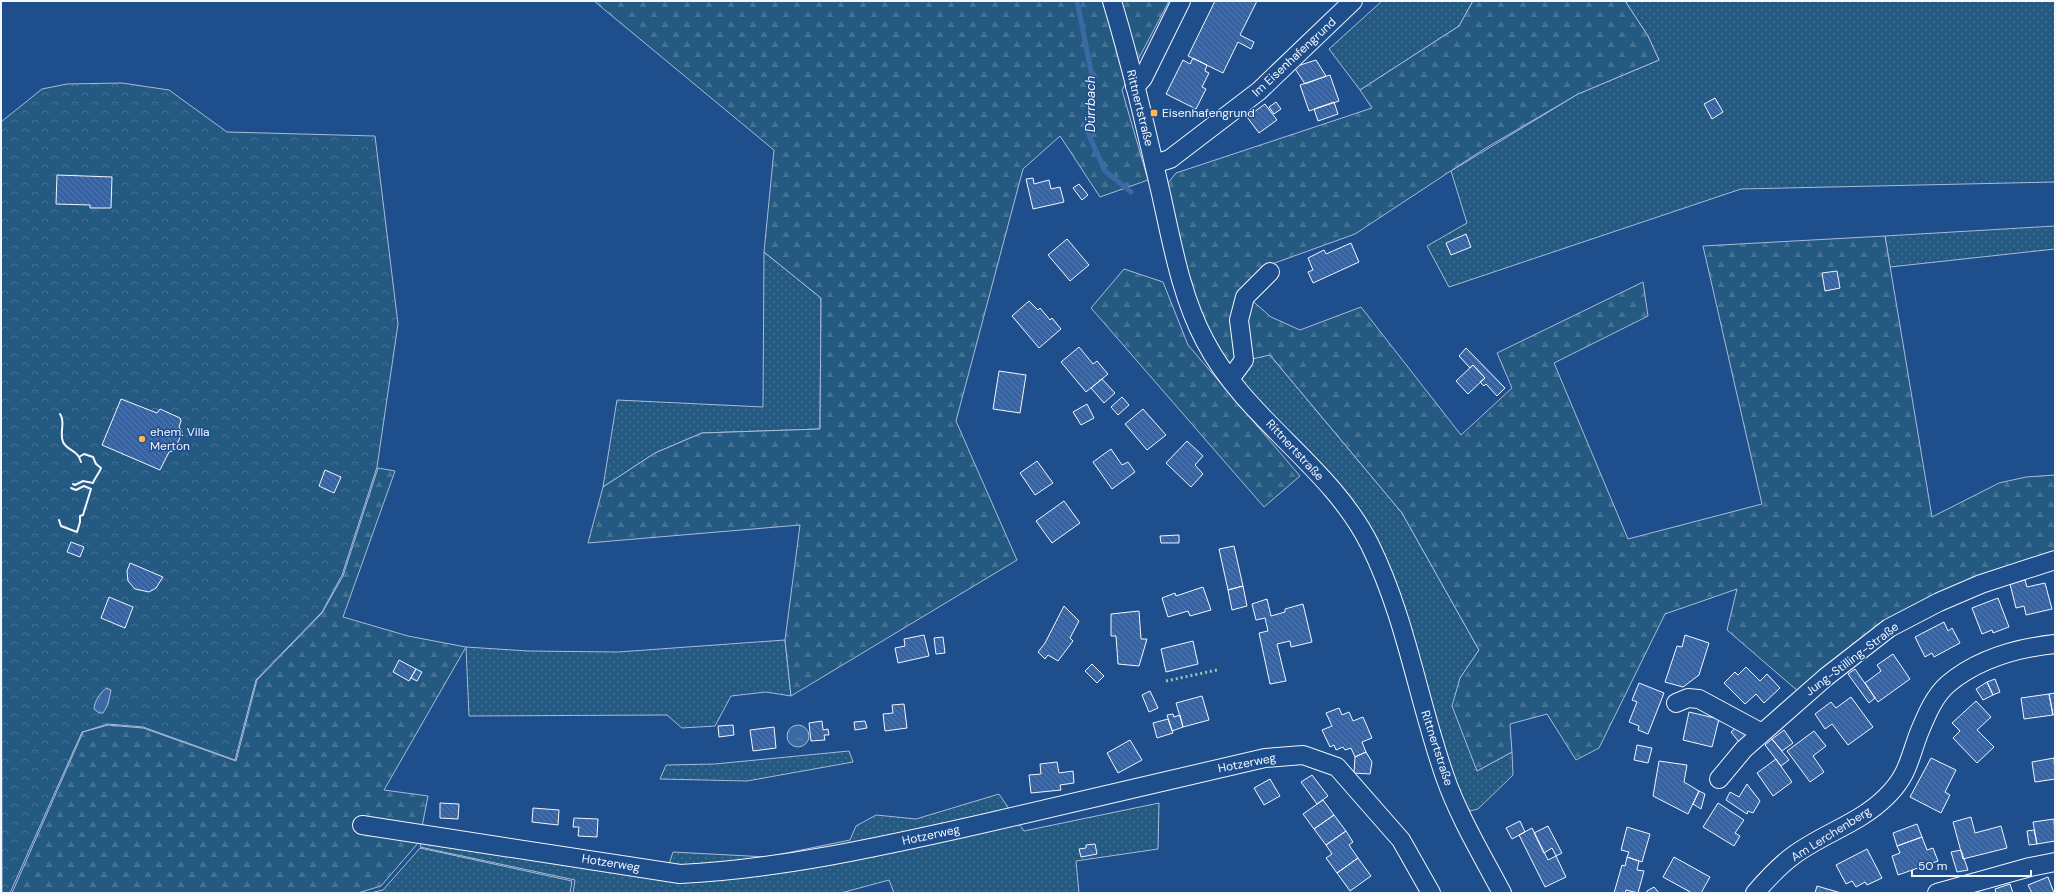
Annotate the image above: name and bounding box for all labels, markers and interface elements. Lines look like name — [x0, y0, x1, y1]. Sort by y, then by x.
street label: Im Eisenhafengrund — [1249, 14, 1339, 100]
street label: Rittnertstraße — [1123, 68, 1157, 148]
water label: Dürrbach — [1082, 76, 1099, 132]
place label: Eisenhafengrund — [1162, 105, 1255, 121]
marker: Eisenhafengrund — [1149, 108, 1159, 118]
street label: Rittnertstraße — [1262, 416, 1328, 484]
place label: ehem. Villa Merton — [150, 424, 210, 454]
marker: ehem. Villa Merton — [137, 434, 147, 444]
street label: Jung-Stilling-Straße — [1802, 618, 1902, 699]
street label: Rittnertstraße — [1417, 708, 1457, 788]
street label: Hotzerweg — [1217, 749, 1278, 776]
street label: Am Lerchenberg — [1788, 803, 1874, 865]
street label: Hotzerweg — [901, 821, 962, 849]
street label: Hotzerweg — [581, 850, 642, 876]
scale bar — [1912, 852, 2031, 878]
text: 50 m — [1918, 858, 1947, 874]

